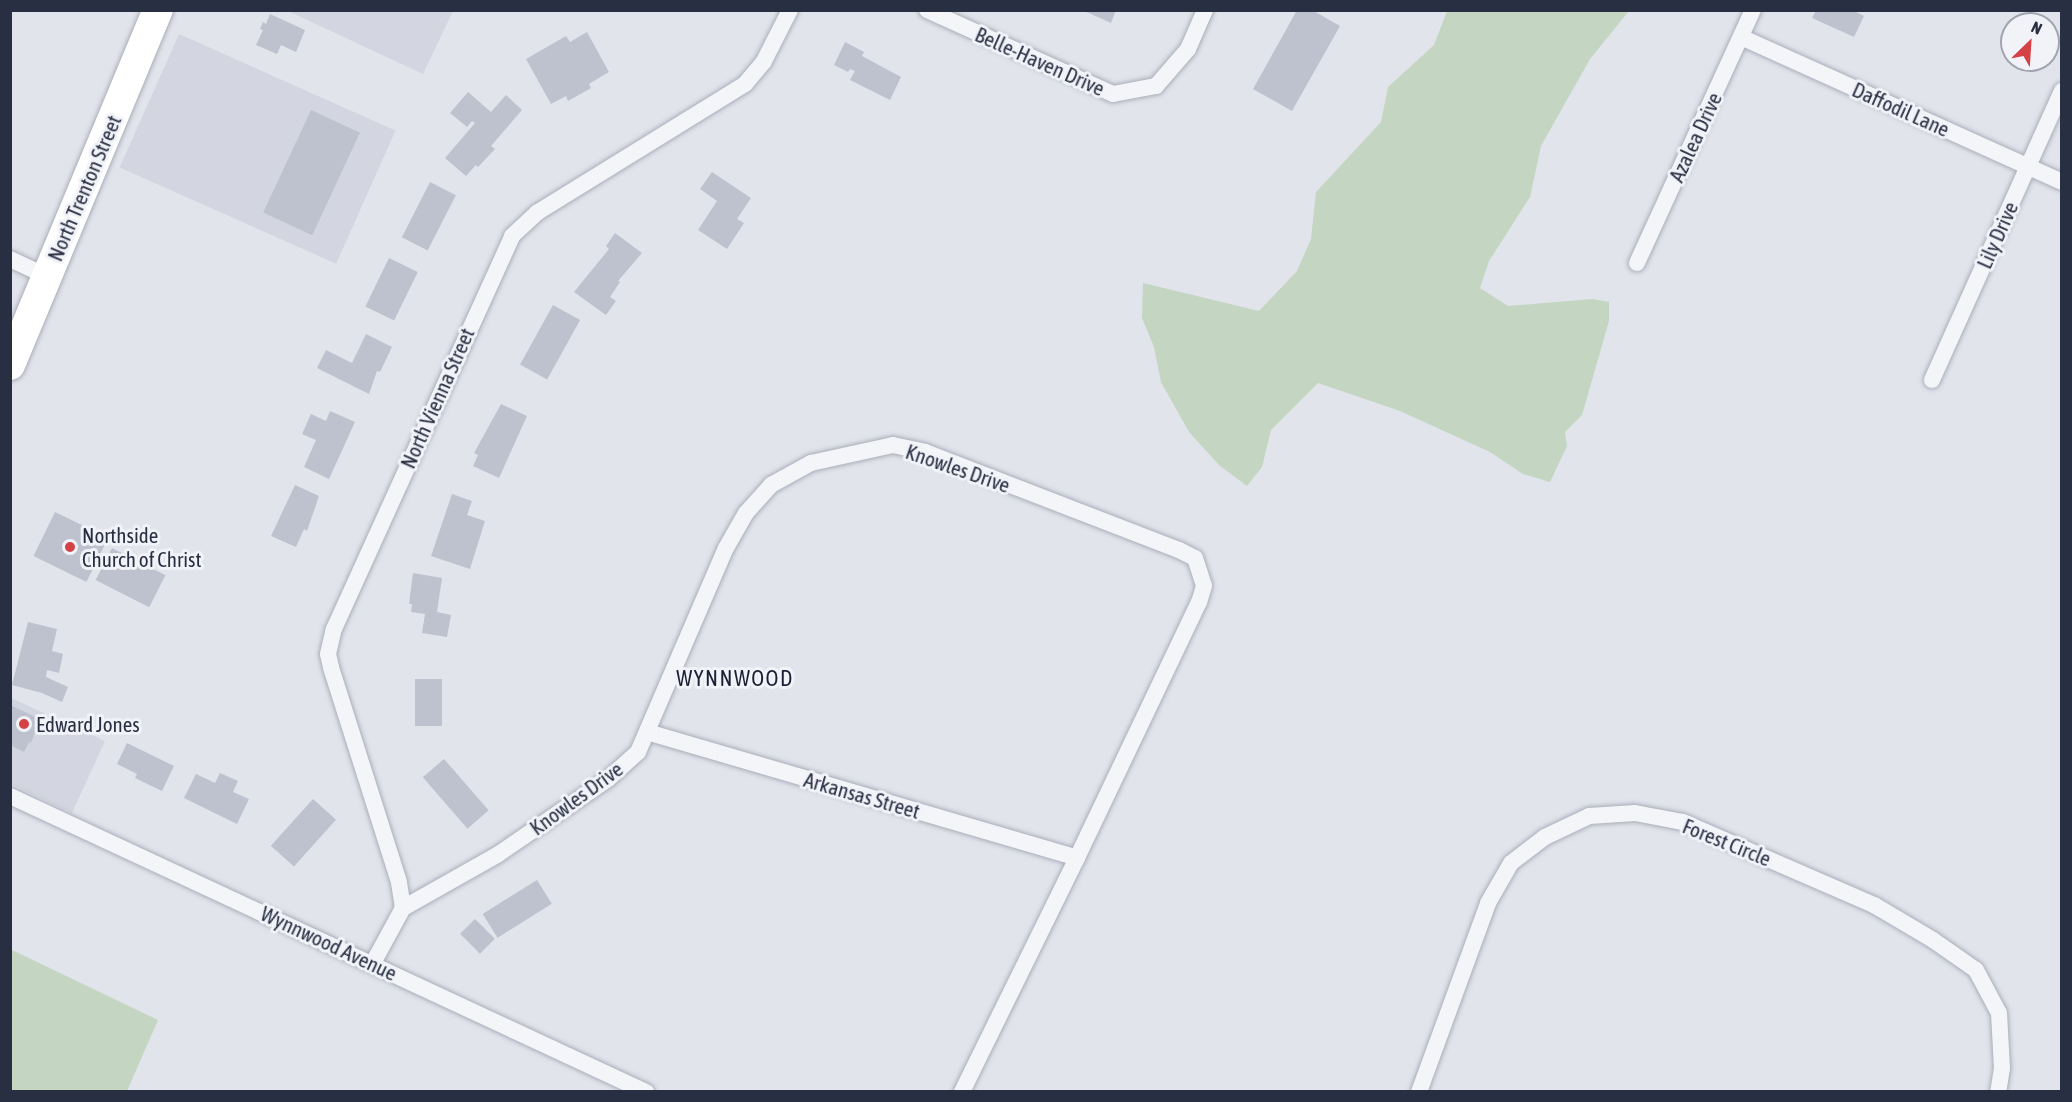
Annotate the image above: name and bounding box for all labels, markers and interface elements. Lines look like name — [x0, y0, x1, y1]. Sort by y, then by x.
north arrow — [2000, 12, 2060, 72]
text: N — [2029, 17, 2045, 38]
street label: Belle-Haven Drive — [971, 21, 1109, 101]
street label: Daffodil Lane — [1849, 76, 1953, 142]
street label: Azalea Drive — [1663, 88, 1727, 186]
street label: North Trenton Street — [42, 111, 126, 265]
street label: Lily Drive — [1971, 198, 2023, 272]
street label: North Vienna Street — [395, 324, 479, 472]
street label: Knowles Drive — [903, 438, 1013, 498]
place label: Northside Church of Christ — [82, 522, 201, 572]
marker: Northside Church of Christ — [63, 540, 77, 554]
district label: WYNNWOOD — [676, 666, 794, 692]
place label: Edward Jones — [36, 711, 140, 737]
marker: Edward Jones — [17, 717, 31, 731]
street label: Knowles Drive — [525, 756, 627, 840]
street label: Arkansas Street — [801, 766, 923, 824]
street label: Forest Circle — [1679, 813, 1775, 871]
street label: Wynnwood Avenue — [257, 900, 401, 986]

